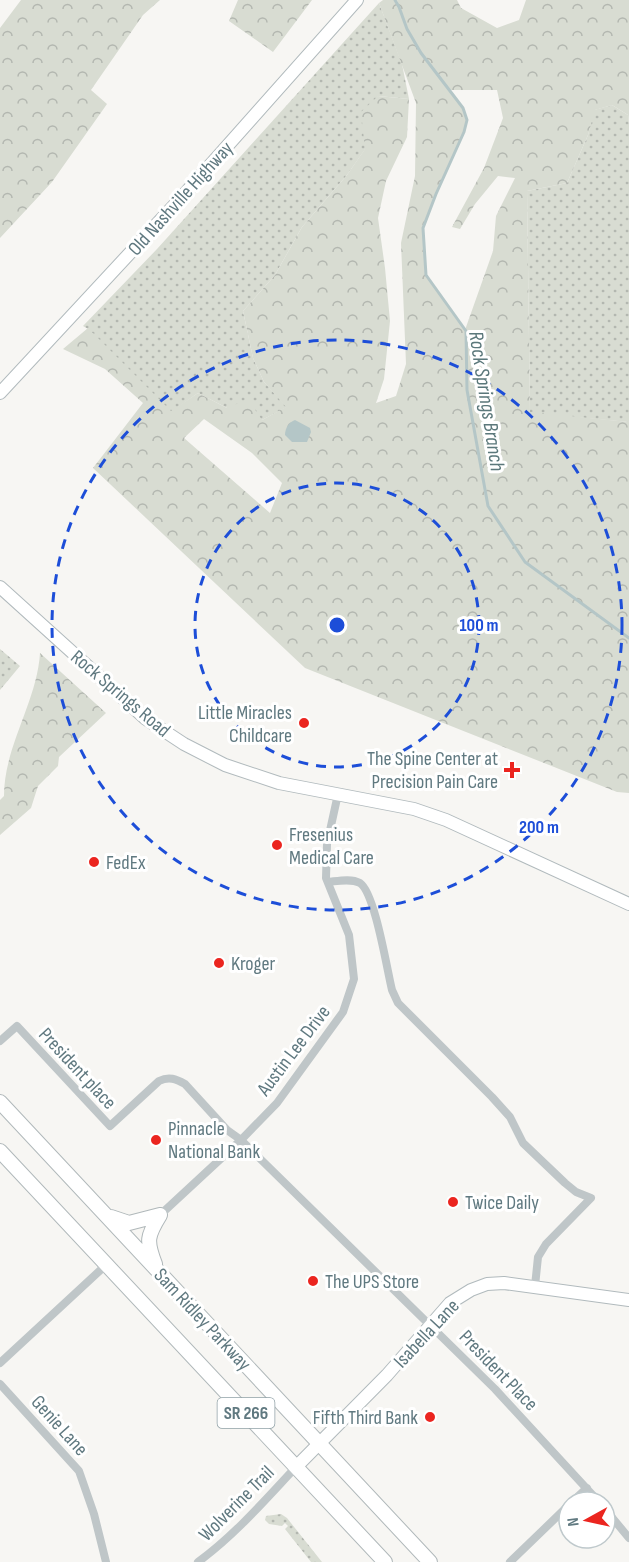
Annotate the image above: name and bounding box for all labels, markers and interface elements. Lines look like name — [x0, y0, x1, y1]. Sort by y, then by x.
street label: Old Nashville Highway — [123, 136, 239, 261]
water label: Rock Springs Branch — [463, 329, 510, 473]
centre of rings — [327, 615, 347, 635]
text: 100 m — [460, 615, 499, 636]
street label: Rock Springs Road — [66, 645, 175, 742]
place label: Little Miracles Childcare — [198, 701, 292, 748]
marker: Little Miracles Childcare — [297, 716, 311, 730]
place label: The Spine Center at Precision Pain Care — [367, 747, 498, 794]
marker: The Spine Center at Precision Pain Care — [503, 761, 521, 779]
text: 200 m — [519, 817, 559, 838]
place label: Fresenius Medical Care — [289, 823, 374, 870]
marker: Fresenius Medical Care — [270, 838, 284, 852]
place label: FedEx — [106, 851, 146, 875]
marker: FedEx — [87, 855, 101, 869]
place label: Kroger — [231, 952, 276, 976]
marker: Kroger — [212, 956, 226, 970]
street label: Austin Lee Drive — [251, 1001, 336, 1101]
street label: President place — [33, 1023, 121, 1114]
place label: Pinnacle National Bank — [168, 1117, 260, 1164]
marker: Pinnacle National Bank — [149, 1133, 163, 1147]
place label: Twice Daily — [465, 1191, 539, 1215]
marker: Twice Daily — [446, 1195, 460, 1209]
street label: Sam Ridley Parkway — [149, 1263, 256, 1376]
place label: The UPS Store — [325, 1270, 419, 1294]
marker: The UPS Store — [306, 1274, 320, 1288]
street label: Isabella Lane — [389, 1294, 465, 1373]
street label: President Place — [454, 1325, 543, 1416]
street label: Genie Lane — [26, 1390, 93, 1461]
road number: SR 266 — [218, 1398, 274, 1428]
place label: Fifth Third Bank — [313, 1406, 418, 1430]
marker: Fifth Third Bank — [423, 1410, 437, 1424]
street label: Wolverine Trail — [194, 1461, 279, 1546]
north arrow — [557, 1490, 617, 1550]
text: N — [564, 1516, 584, 1527]

